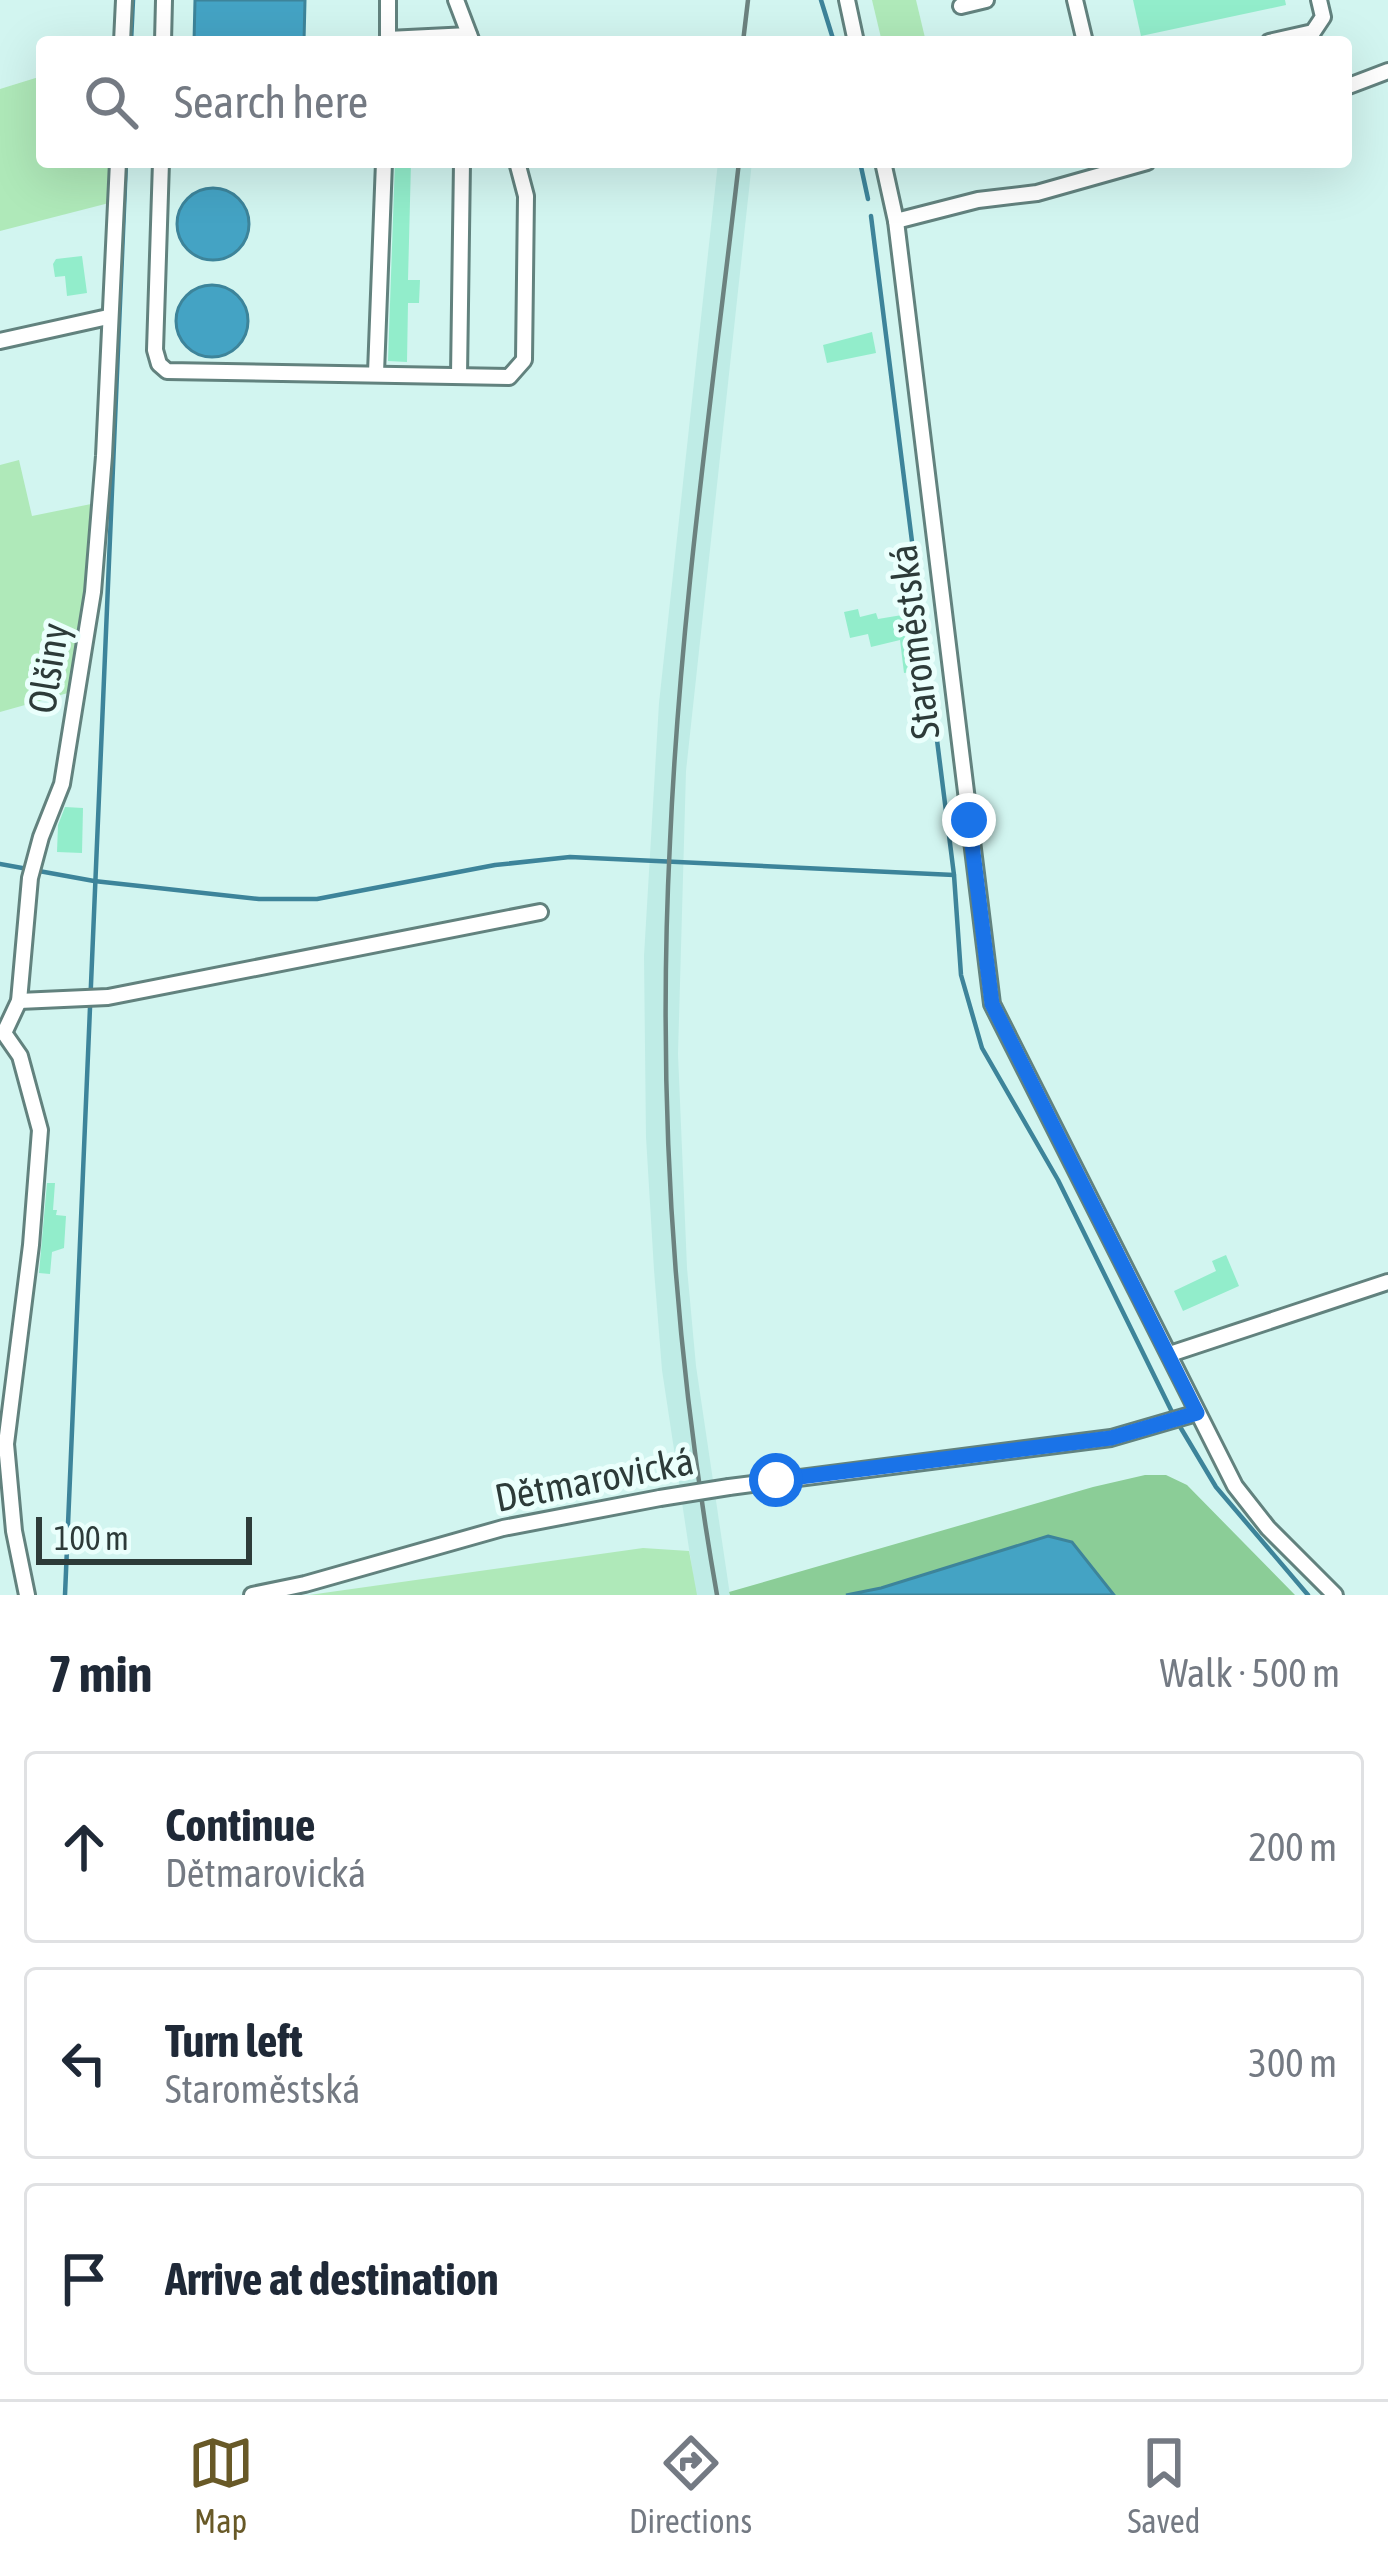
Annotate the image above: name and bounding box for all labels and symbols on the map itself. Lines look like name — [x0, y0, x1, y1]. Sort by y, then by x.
street label: Staroměstská — [880, 542, 948, 742]
street label: Olšiny — [19, 620, 77, 716]
route end — [942, 793, 996, 847]
street label: Dětmarovická — [491, 1438, 697, 1520]
route start — [749, 1453, 803, 1507]
scale bar — [36, 1511, 252, 1564]

